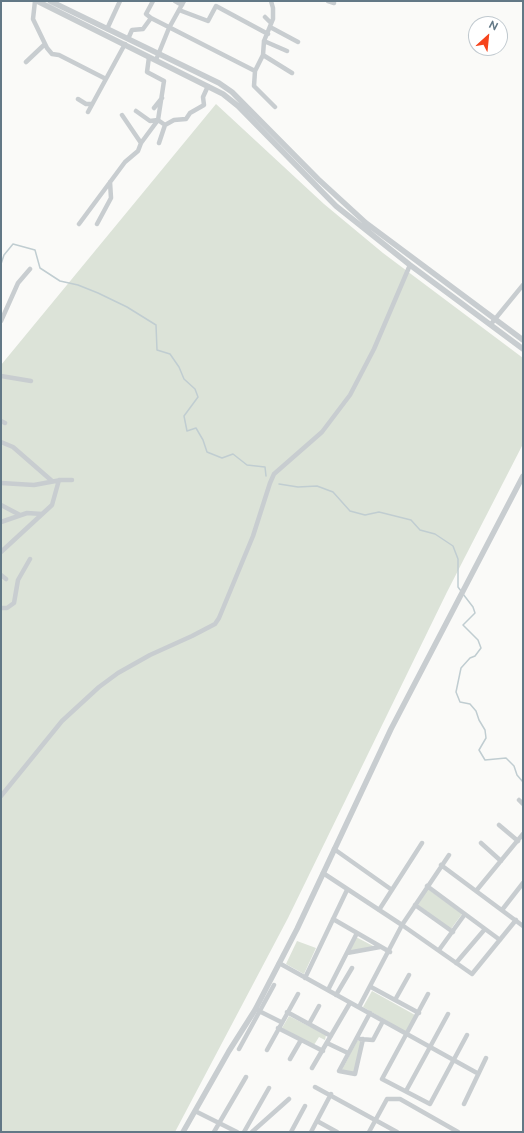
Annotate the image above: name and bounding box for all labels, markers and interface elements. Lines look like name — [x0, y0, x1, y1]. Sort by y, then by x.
north arrow — [468, 16, 508, 56]
text: N — [487, 18, 500, 33]

